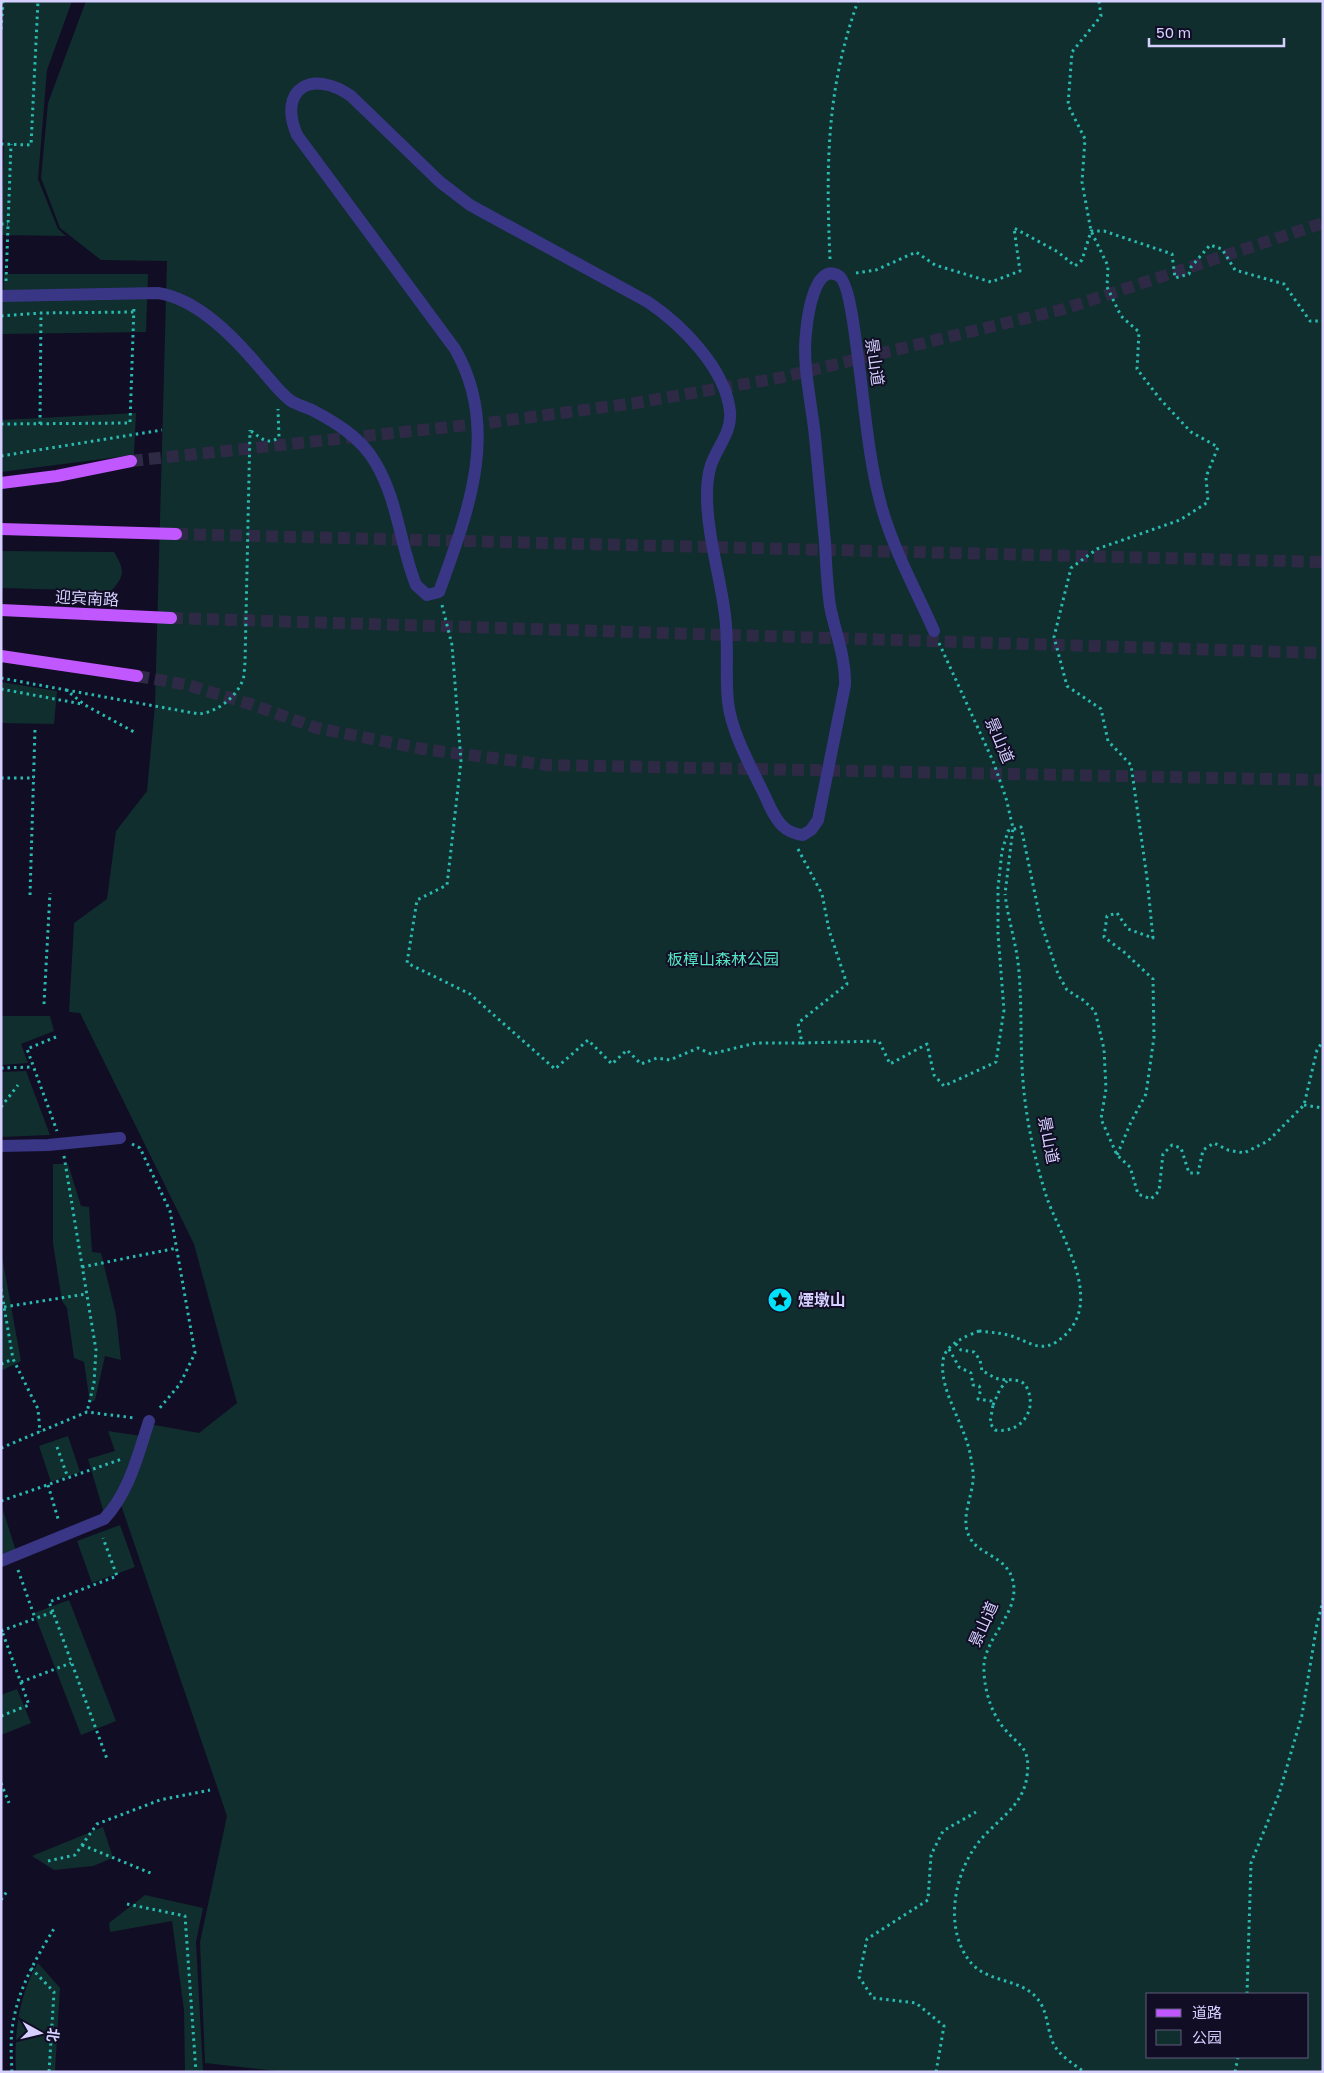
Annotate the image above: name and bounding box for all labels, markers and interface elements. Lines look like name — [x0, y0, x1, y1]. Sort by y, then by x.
scale bar — [1149, 15, 1284, 47]
text: 50 m — [1156, 23, 1191, 41]
street label: 景山道 — [862, 337, 888, 387]
street label: 迎宾南路 — [55, 586, 119, 610]
street label: 景山道 — [981, 714, 1019, 766]
park label: 板樟山森林公园 — [667, 949, 779, 969]
street label: 景山道 — [1035, 1115, 1063, 1165]
place icon: 煙墩山 — [767, 1287, 793, 1313]
place label: 煙墩山 — [798, 1290, 846, 1310]
street label: 景山道 — [964, 1598, 1002, 1650]
legend — [1146, 1993, 1309, 2058]
text: 道路 — [1192, 2003, 1222, 2021]
north arrow — [15, 2008, 65, 2058]
text: 北 — [44, 2027, 63, 2043]
text: 公园 — [1192, 2028, 1222, 2046]

